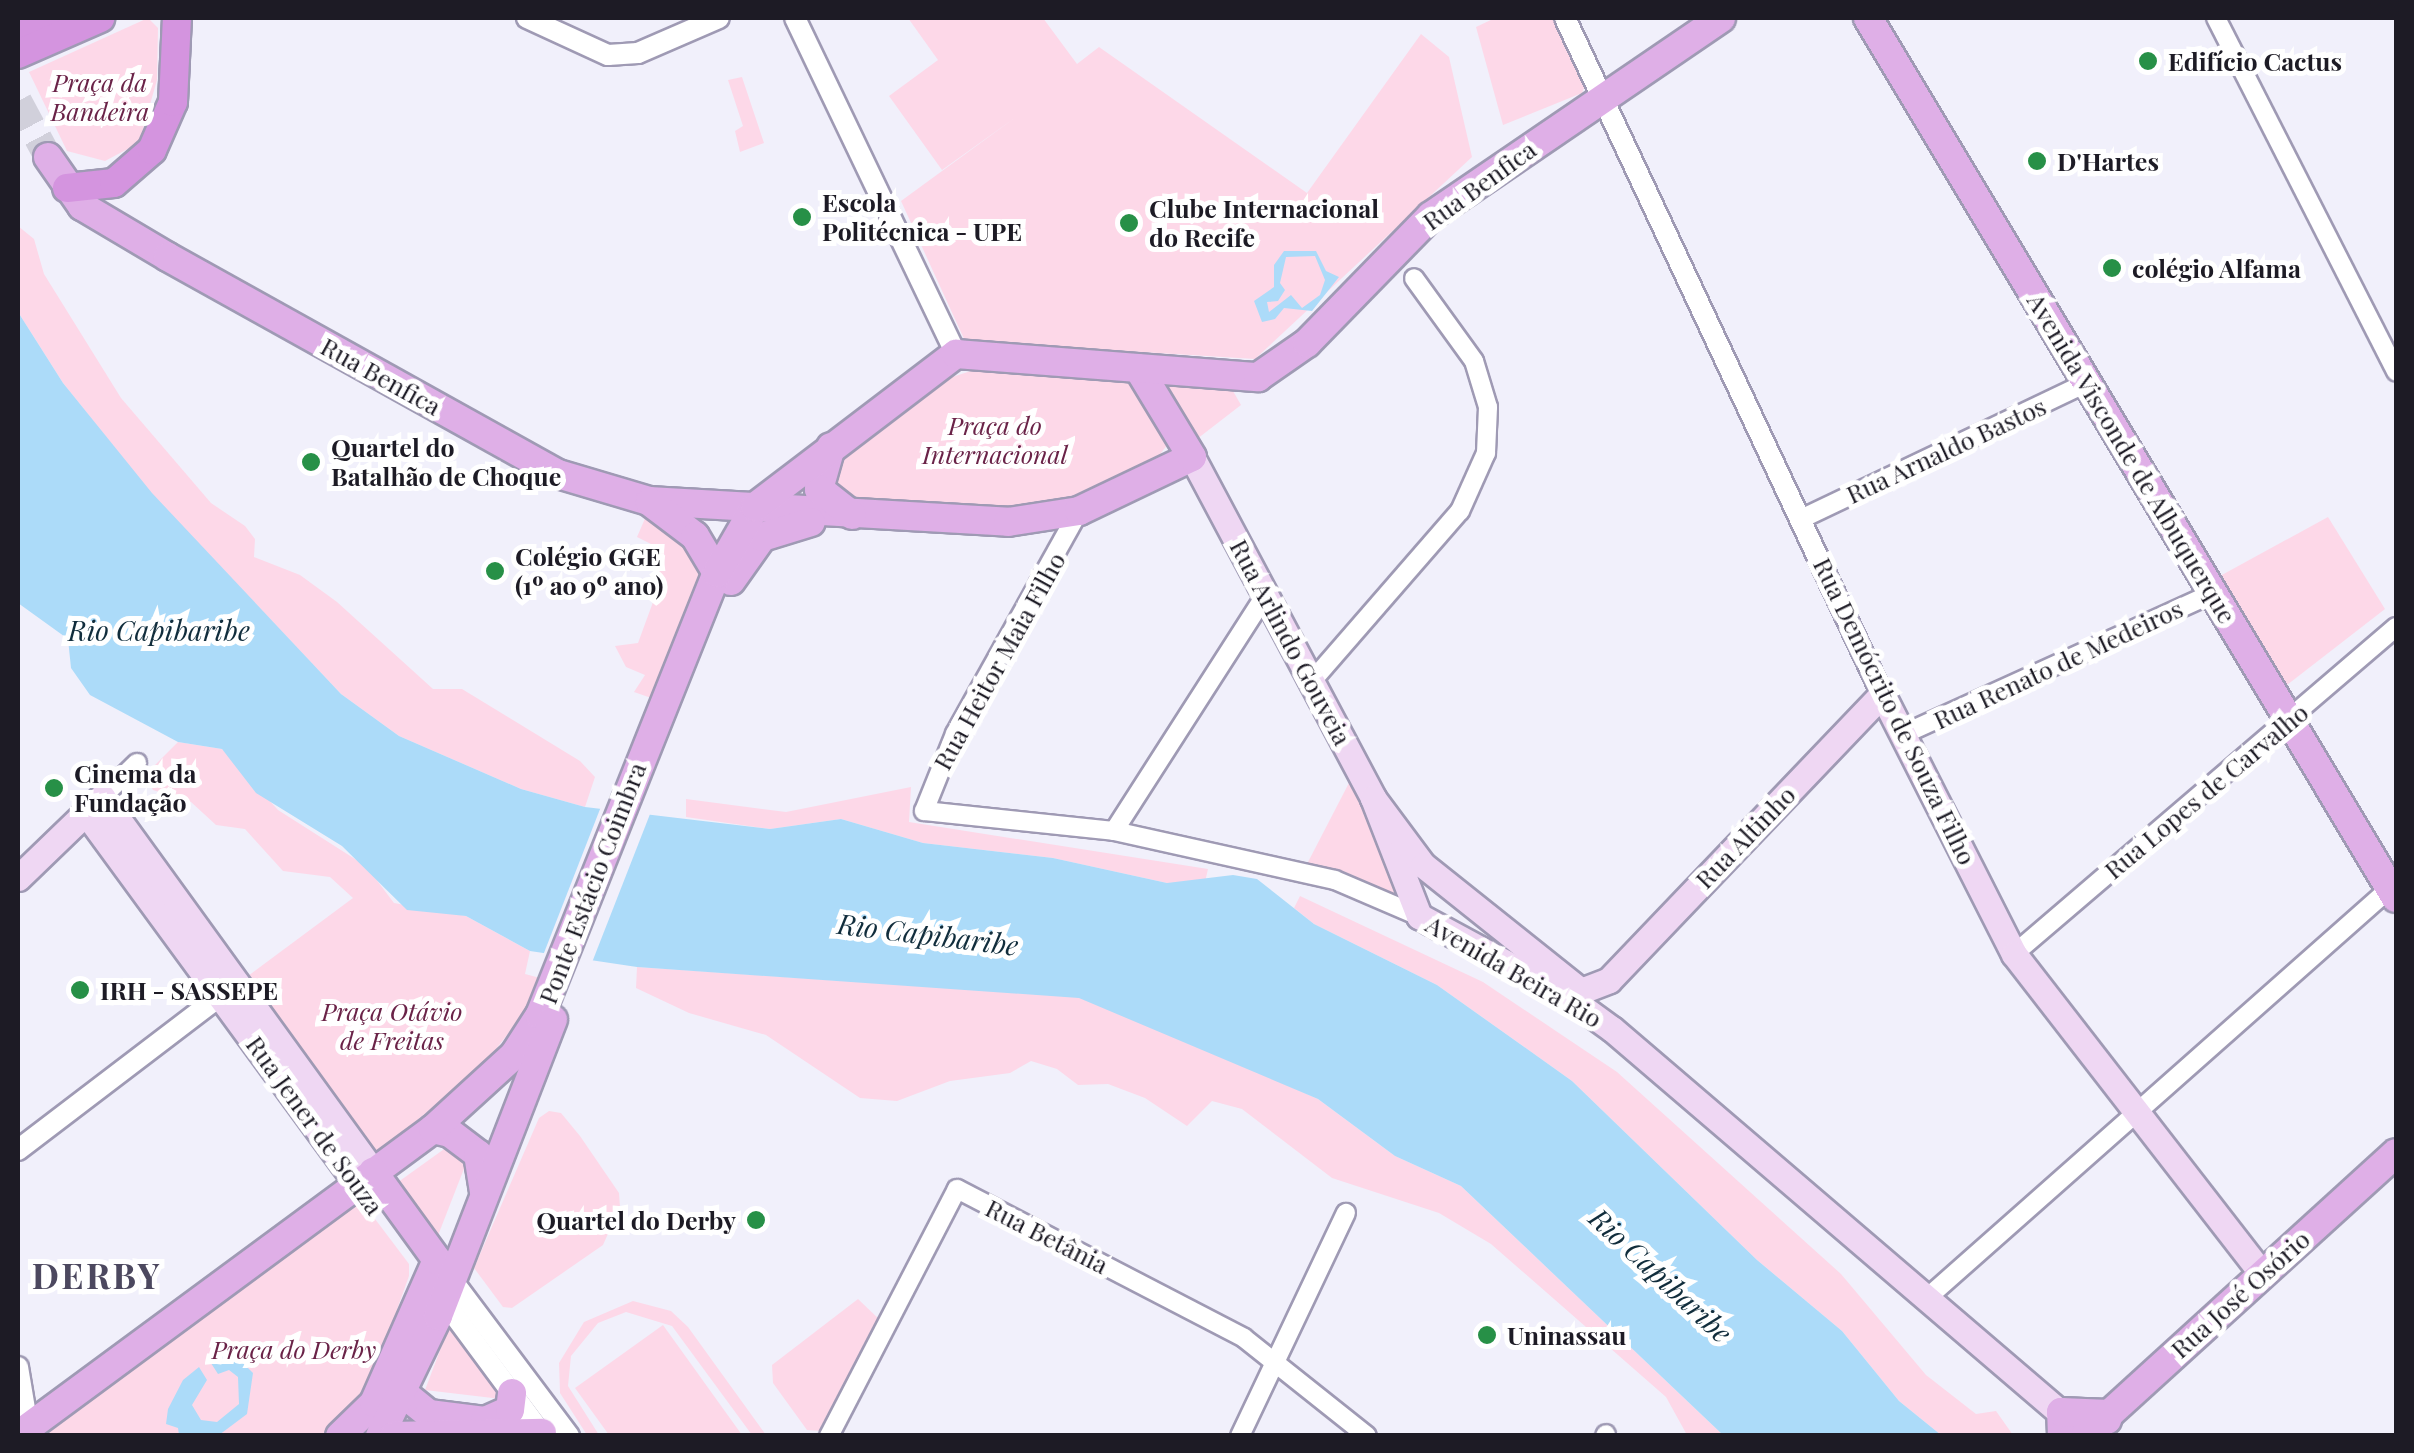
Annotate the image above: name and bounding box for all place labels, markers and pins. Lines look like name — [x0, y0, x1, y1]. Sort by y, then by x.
place label: Edifício Cactus — [2168, 46, 2342, 76]
marker: Edifício Cactus — [2137, 50, 2159, 72]
place label: D'Hartes — [2057, 146, 2159, 176]
marker: D'Hartes — [2026, 150, 2048, 172]
place label: Escola Politécnica - UPE — [822, 188, 1022, 247]
place label: Clube Internacional do Recife — [1149, 194, 1379, 253]
marker: Escola Politécnica - UPE — [791, 206, 813, 228]
marker: Clube Internacional do Recife — [1118, 212, 1140, 234]
place label: colégio Alfama — [2132, 253, 2302, 283]
marker: colégio Alfama — [2101, 257, 2123, 279]
place label: Quartel do Batalhão de Choque — [331, 433, 561, 492]
marker: Quartel do Batalhão de Choque — [300, 451, 322, 473]
place label: Colégio GGE (1º ao 9º ano) — [515, 542, 663, 601]
marker: Colégio GGE (1º ao 9º ano) — [484, 560, 506, 582]
place label: Cinema da Fundação — [74, 759, 197, 818]
marker: Cinema da Fundação — [43, 777, 65, 799]
place label: IRH - SASSEPE — [100, 975, 278, 1005]
marker: IRH - SASSEPE — [69, 979, 91, 1001]
place label: Quartel do Derby — [536, 1205, 736, 1235]
marker: Quartel do Derby — [745, 1209, 767, 1231]
place label: Uninassau — [1507, 1320, 1627, 1350]
marker: Uninassau — [1476, 1324, 1498, 1346]

